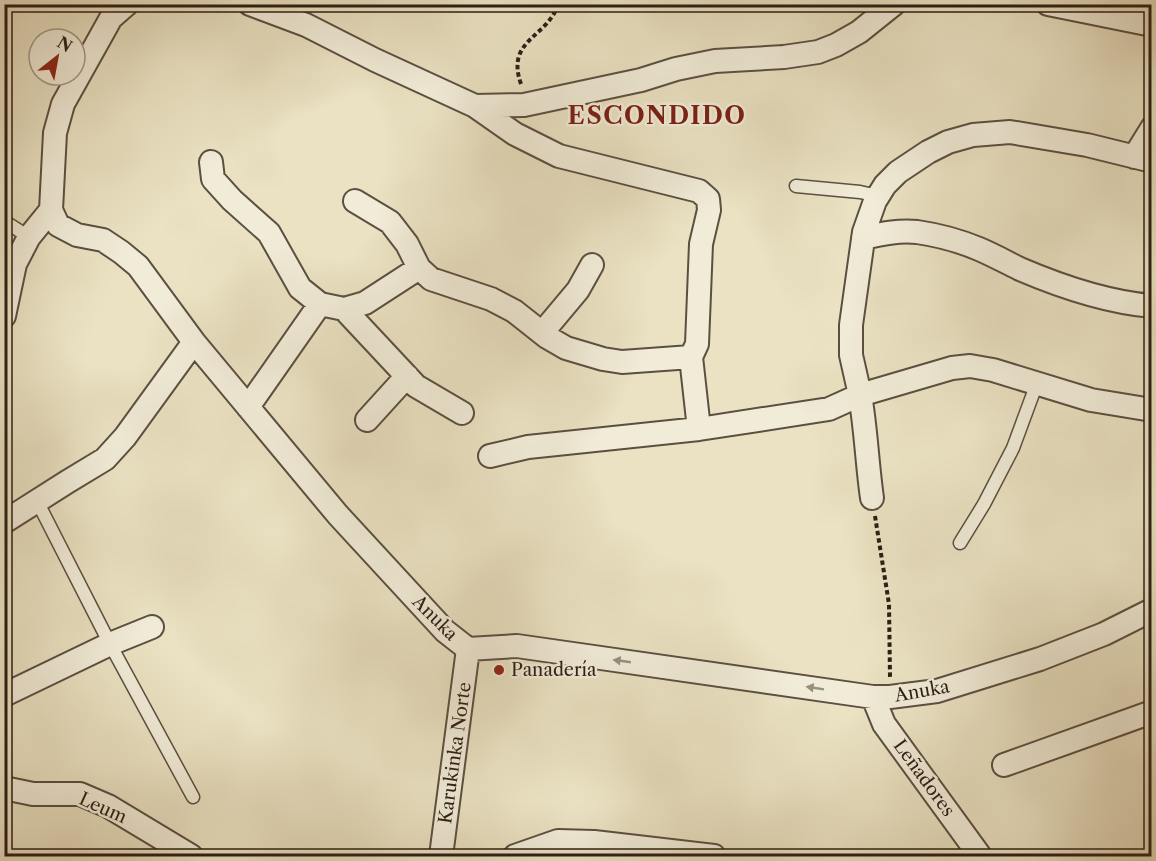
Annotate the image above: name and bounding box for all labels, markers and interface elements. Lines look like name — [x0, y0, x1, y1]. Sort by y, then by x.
north arrow — [27, 27, 87, 87]
text: N — [54, 32, 76, 56]
district label: ESCONDIDO — [568, 101, 746, 130]
street label: Anuka — [407, 590, 463, 646]
one-way arrow — [612, 656, 631, 665]
place label: Panadería — [511, 659, 597, 681]
marker: Panadería — [492, 663, 506, 677]
street label: Anuka — [892, 675, 952, 707]
street label: Karukinka Norte — [434, 681, 476, 825]
one-way arrow — [805, 684, 824, 693]
street label: Leñadores — [889, 735, 959, 821]
street label: Leum — [76, 788, 130, 828]

